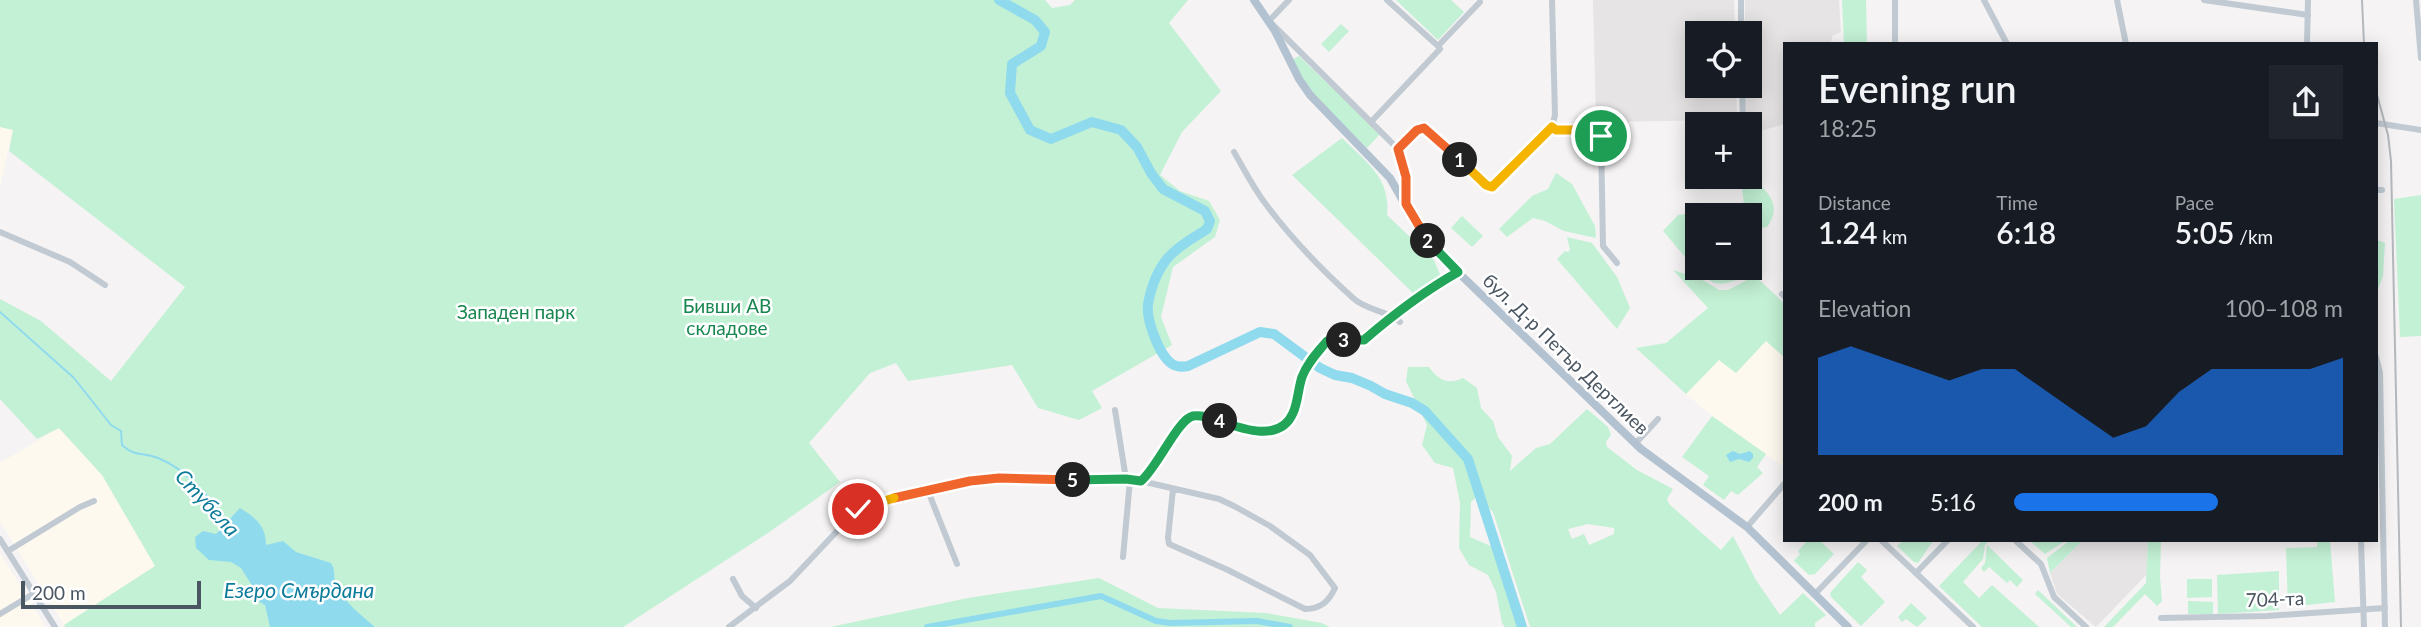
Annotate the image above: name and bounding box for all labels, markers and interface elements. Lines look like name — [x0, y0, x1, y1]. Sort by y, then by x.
map controls — [1685, 21, 1762, 280]
button: locate — [1685, 21, 1762, 98]
text: Evening run — [1818, 65, 2017, 111]
button: share — [2269, 65, 2343, 139]
pin — [1571, 106, 1631, 166]
button: + — [1685, 112, 1762, 189]
text: 18:25 — [1818, 114, 1877, 142]
icon: arrive — [1582, 117, 1620, 155]
pin: 1 — [1442, 142, 1478, 178]
text: 1 — [1454, 148, 1465, 171]
text: Distance — [1818, 191, 1891, 214]
text: Time — [1996, 191, 2038, 214]
text: Pace — [2175, 191, 2214, 214]
button: − — [1685, 203, 1762, 280]
text: 1.24 — [1818, 214, 1877, 250]
text: 6:18 — [1996, 214, 2056, 250]
text: 5:05 — [2175, 214, 2234, 250]
pin: 2 — [1410, 224, 1446, 258]
text: km — [1877, 225, 1907, 248]
text: /km — [2234, 225, 2273, 248]
text: 2 — [1422, 229, 1433, 252]
street label: бул. Д-р Петър Дертлиев — [1479, 268, 1654, 439]
park label: Бивши АВ складове — [683, 294, 771, 339]
text: Elevation — [1818, 294, 1911, 322]
text: 100–108 m — [2225, 294, 2343, 322]
park label: Западен парк — [457, 300, 575, 323]
pin: 3 — [1326, 322, 1362, 358]
text: 3 — [1338, 328, 1349, 351]
pin: 4 — [1202, 404, 1238, 438]
text: 4 — [1214, 409, 1225, 432]
pin: 5 — [1056, 462, 1090, 498]
water label: Стубела — [171, 463, 245, 541]
text: 5 — [1067, 468, 1078, 491]
pin — [828, 479, 888, 539]
text: 200 m — [1818, 488, 1883, 516]
text: 5:16 — [1930, 488, 1976, 516]
icon: check — [839, 490, 877, 528]
water label: Езеро Смърдана — [224, 577, 374, 602]
scale bar — [21, 578, 201, 610]
text: 200 m — [32, 581, 86, 604]
street label: 704-та — [2245, 586, 2305, 611]

